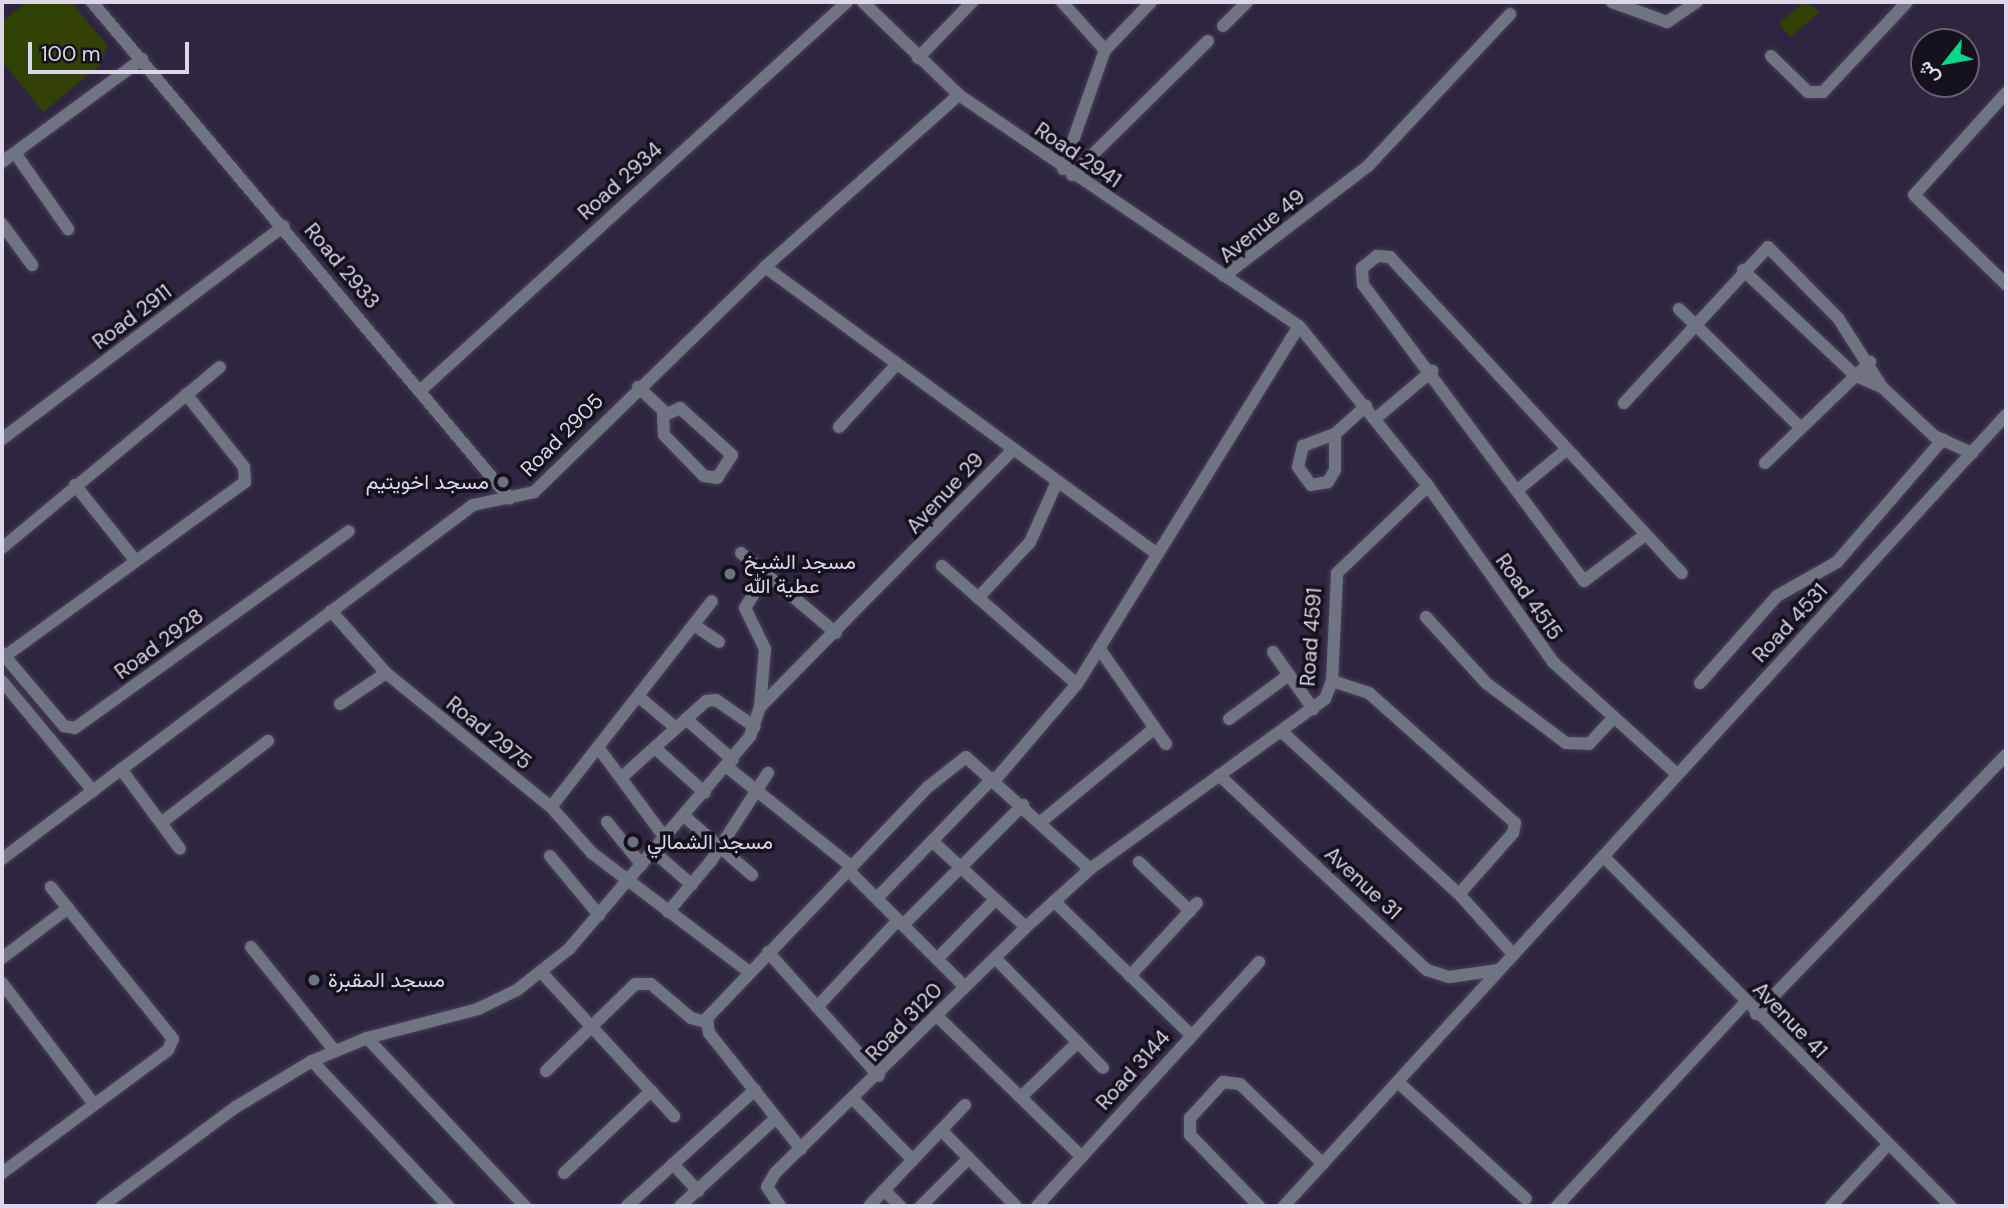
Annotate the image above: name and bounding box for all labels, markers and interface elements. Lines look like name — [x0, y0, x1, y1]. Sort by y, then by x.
scale bar — [32, 28, 192, 72]
north arrow — [1910, 28, 1980, 98]
text: 100 m — [41, 40, 101, 68]
text: ش — [1912, 57, 1945, 89]
street label: Road 2941 — [1030, 117, 1126, 193]
street label: Road 2934 — [573, 137, 667, 225]
street label: Avenue 49 — [1214, 184, 1310, 268]
street label: Road 2933 — [299, 218, 385, 314]
street label: Road 2911 — [88, 279, 176, 355]
street label: Road 2905 — [515, 388, 609, 482]
street label: Avenue 29 — [901, 447, 989, 539]
place label: مسجد اخويتيم — [366, 469, 489, 495]
marker: مسجد اخويتيم — [495, 474, 511, 490]
place label: مسجد الشيخ عطية الله — [744, 549, 856, 599]
street label: Road 4515 — [1490, 549, 1568, 645]
marker: مسجد الشيخ عطية الله — [722, 566, 738, 582]
street label: Road 4531 — [1747, 578, 1833, 668]
street label: Road 4591 — [1295, 587, 1327, 687]
street label: Road 2928 — [110, 603, 208, 685]
street label: Road 2975 — [441, 691, 537, 775]
place label: مسجد الشمالي — [647, 829, 773, 855]
marker: مسجد الشمالي — [625, 834, 641, 850]
street label: Avenue 31 — [1319, 841, 1407, 925]
place label: مسجد المقبرة — [328, 967, 445, 993]
marker: مسجد المقبرة — [306, 972, 322, 988]
street label: Avenue 41 — [1748, 977, 1832, 1063]
street label: Road 3120 — [860, 978, 948, 1066]
street label: Road 3144 — [1091, 1025, 1175, 1115]

